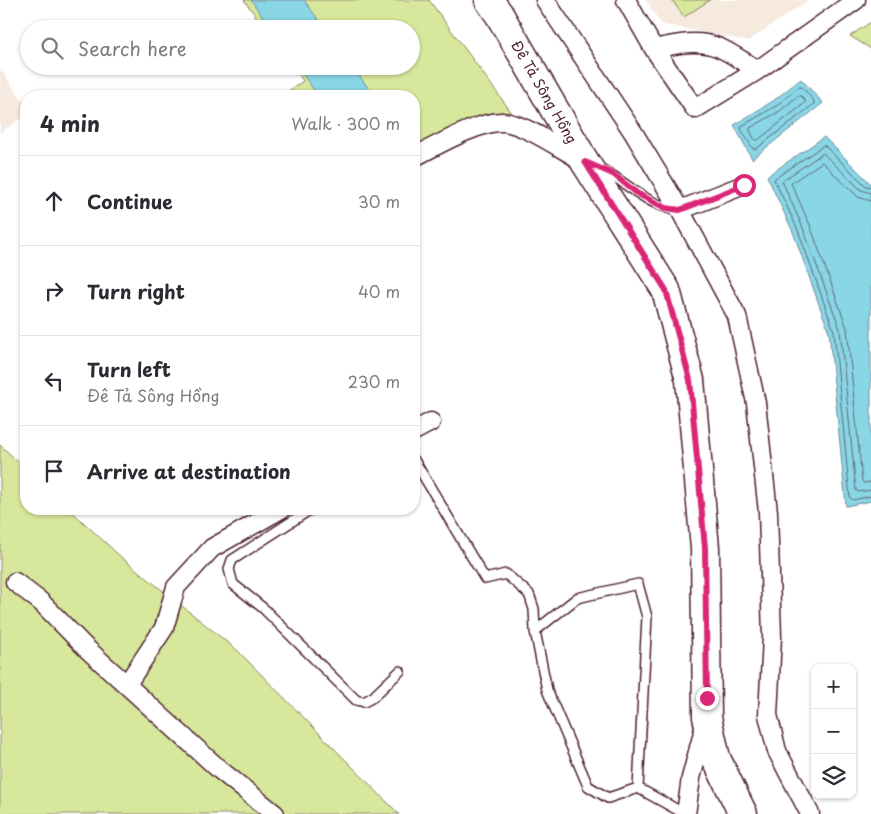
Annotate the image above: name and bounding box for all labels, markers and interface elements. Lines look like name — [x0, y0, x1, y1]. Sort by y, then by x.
search box — [20, 20, 420, 75]
icon: search — [38, 34, 66, 62]
text: Search here — [78, 34, 187, 62]
street label: Đê Tả Sông Hồng — [506, 36, 583, 147]
text: 4 min — [40, 107, 100, 139]
text: Walk · 300 m — [291, 111, 400, 135]
route start — [733, 174, 756, 197]
icon: ahead — [40, 187, 68, 215]
text: Continue — [87, 187, 173, 215]
text: 30 m — [358, 189, 400, 213]
icon: right — [40, 277, 68, 305]
text: Turn right — [87, 277, 185, 305]
text: 40 m — [358, 279, 400, 303]
text: Turn left — [87, 355, 171, 383]
icon: left — [40, 367, 68, 395]
text: 230 m — [348, 369, 400, 393]
text: Đê Tả Sông Hồng — [87, 383, 220, 407]
icon: arrive — [40, 457, 68, 485]
text: Arrive at destination — [87, 457, 291, 485]
map controls — [811, 664, 856, 799]
button: + — [811, 664, 856, 709]
route end — [696, 687, 719, 710]
button: − — [811, 709, 856, 754]
button: layers — [811, 754, 856, 799]

